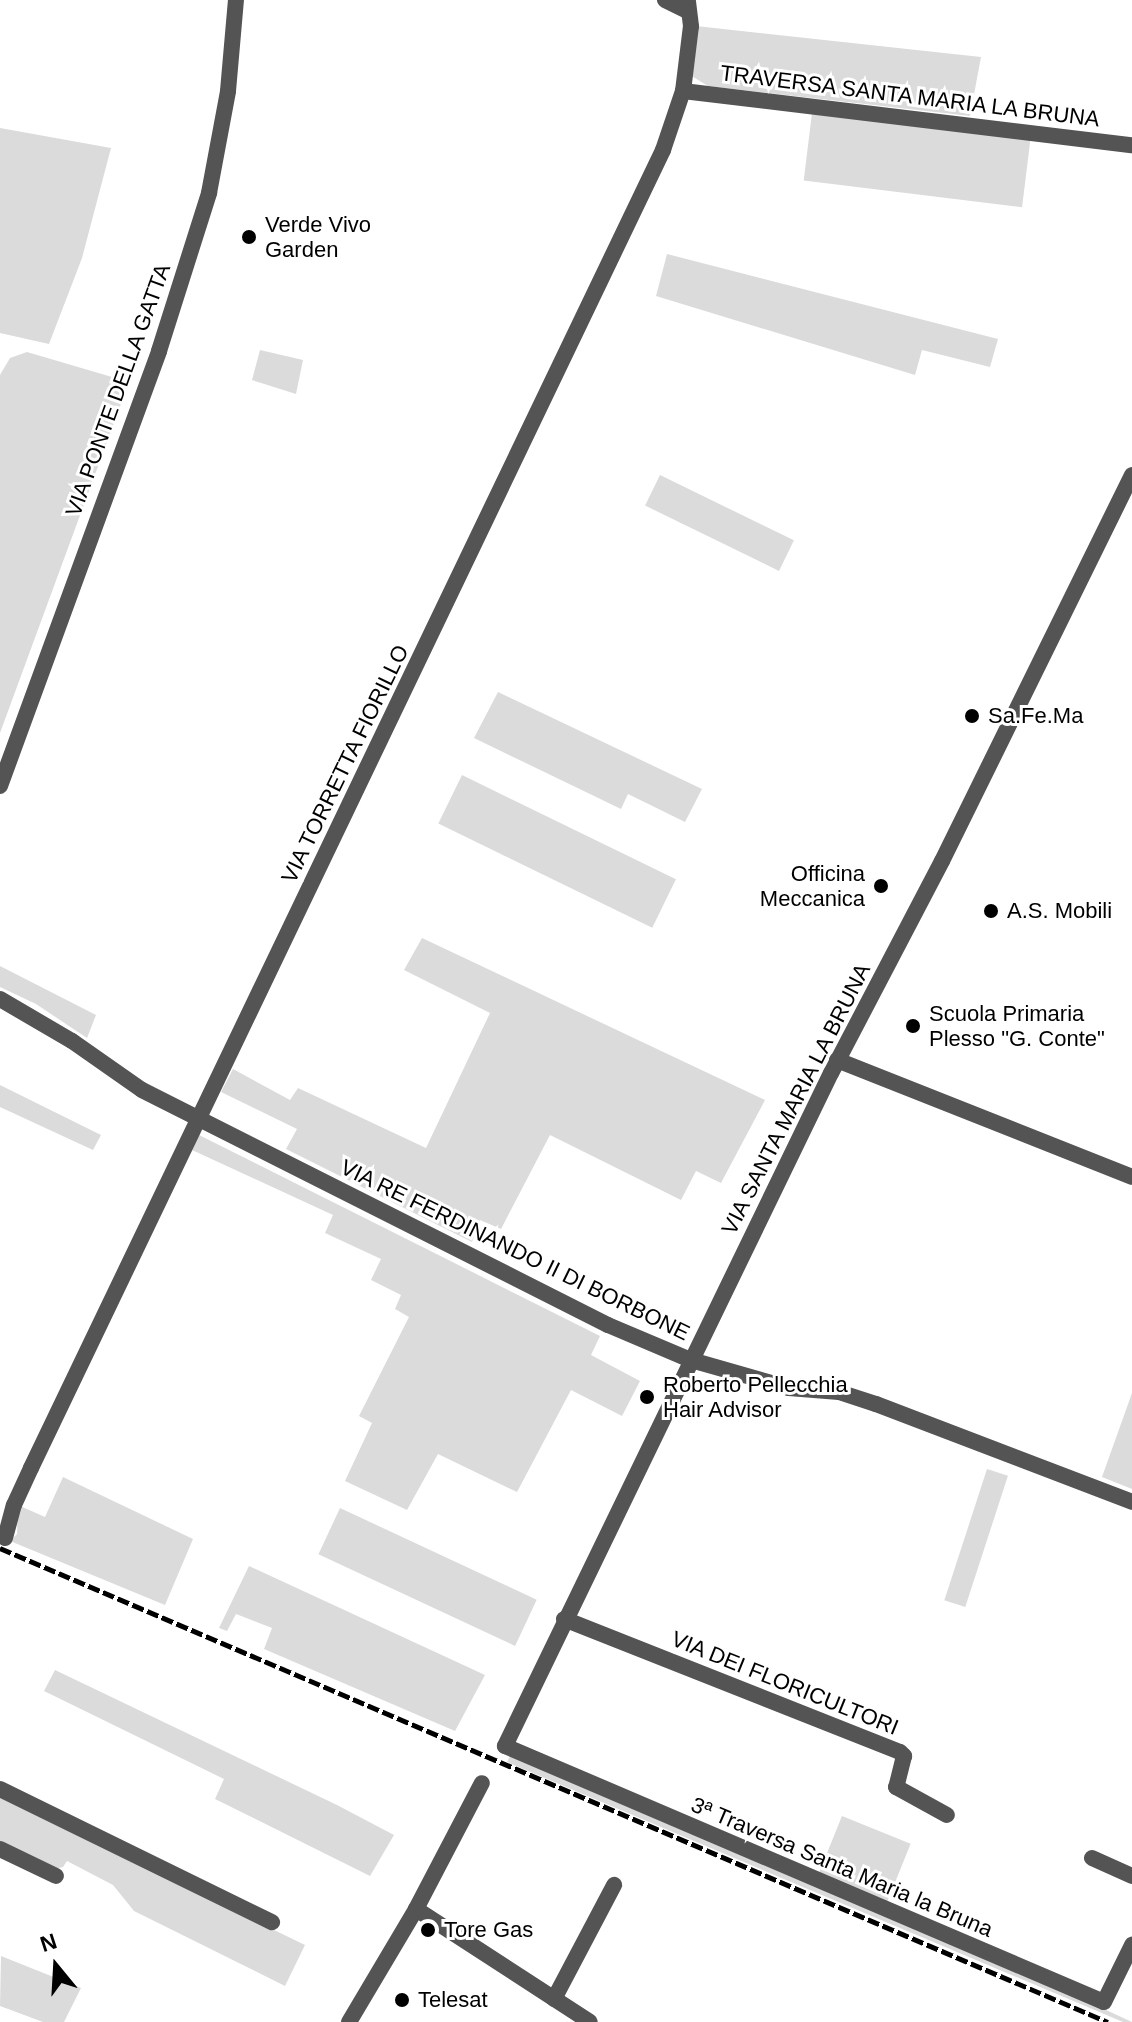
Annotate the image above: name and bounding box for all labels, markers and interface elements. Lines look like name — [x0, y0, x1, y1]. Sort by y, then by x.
street label: TRAVERSA SANTA MARIA LA BRUNA — [716, 59, 1104, 133]
place label: Verde Vivo Garden — [265, 211, 371, 262]
marker: Verde Vivo Garden — [240, 228, 258, 246]
street label: VIA PONTE DELLA GATTA — [60, 259, 176, 521]
street label: VIA TORRETTA FIORILLO — [275, 639, 415, 889]
place label: Sa.Fe.Ma — [988, 703, 1083, 729]
marker: Sa.Fe.Ma — [963, 707, 981, 725]
place label: Officina Meccanica — [760, 860, 865, 912]
marker: Officina Meccanica — [872, 877, 890, 895]
place label: A.S. Mobili — [1007, 898, 1112, 924]
marker: A.S. Mobili — [982, 902, 1000, 920]
street label: VIA SANTA MARIA LA BRUNA — [715, 957, 877, 1241]
place label: Scuola Primaria Plesso "G. Conte" — [929, 1000, 1105, 1052]
marker: Scuola Primaria Plesso "G. Conte" — [904, 1017, 922, 1035]
street label: VIA RE FERDINANDO II DI BORBONE — [336, 1153, 694, 1347]
place label: Roberto Pellecchia Hair Advisor — [663, 1371, 848, 1422]
marker: Roberto Pellecchia Hair Advisor — [638, 1388, 656, 1406]
street label: VIA DEI FLORICULTORI — [667, 1625, 903, 1741]
street label: 3ª Traversa Santa Maria la Bruna — [687, 1791, 997, 1943]
place label: Tore Gas — [444, 1917, 533, 1943]
marker: Tore Gas — [419, 1921, 437, 1939]
north arrow — [16, 1926, 96, 2006]
text: N — [37, 1928, 60, 1957]
place label: Telesat — [418, 1987, 488, 2013]
marker: Telesat — [393, 1991, 411, 2009]

